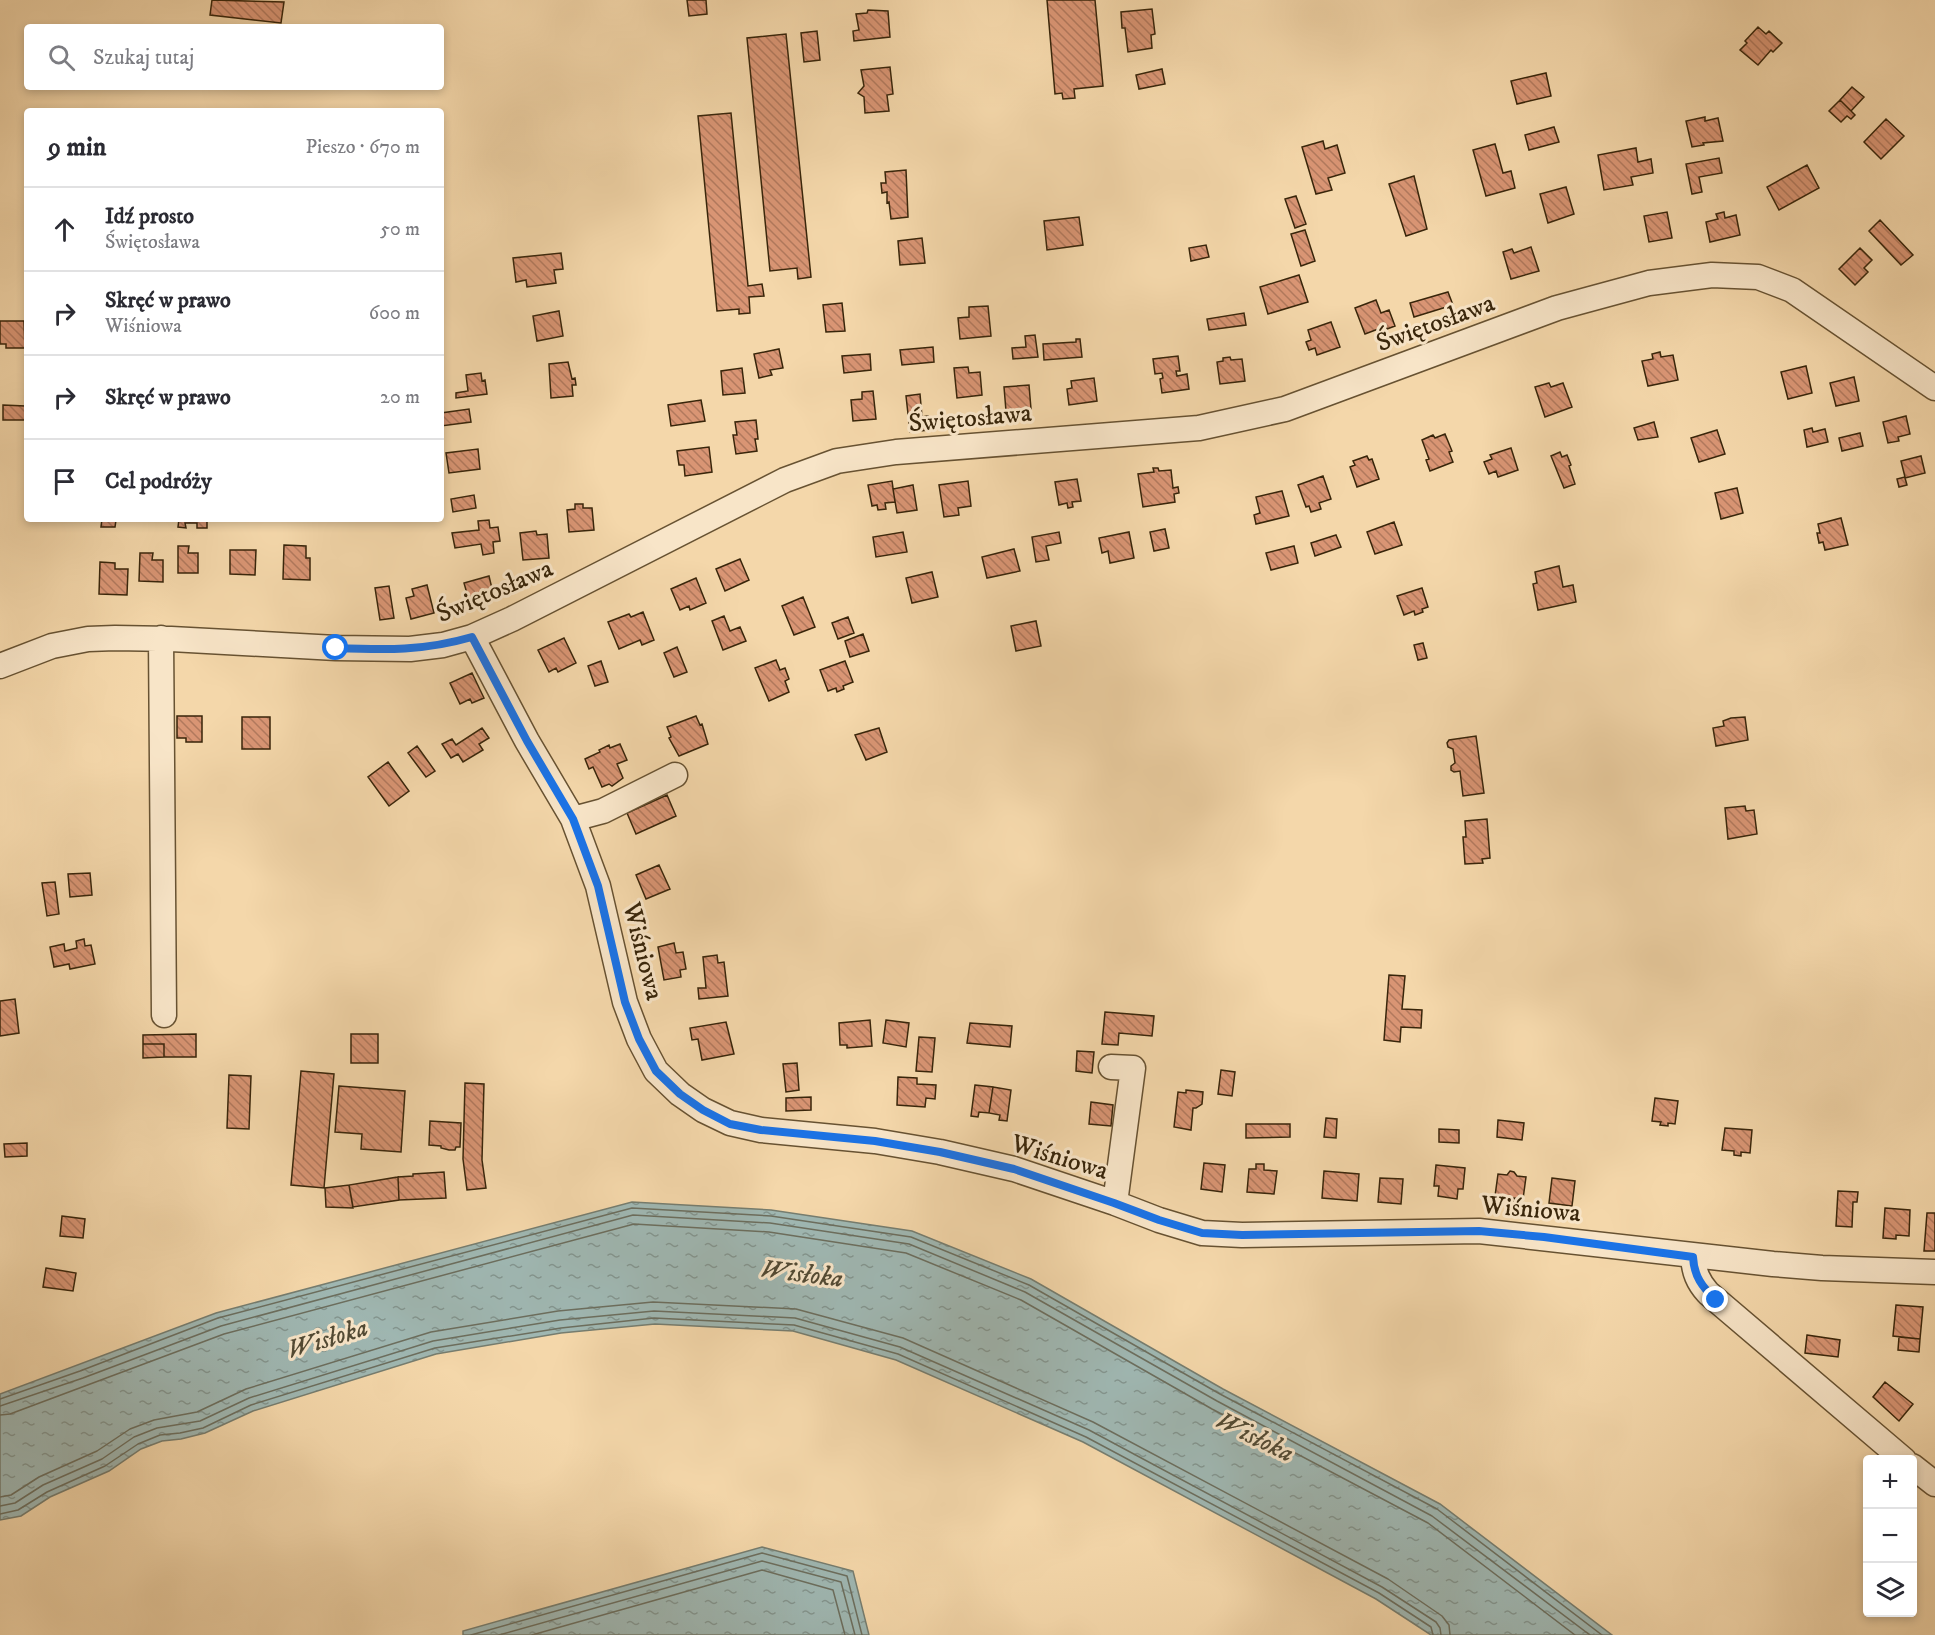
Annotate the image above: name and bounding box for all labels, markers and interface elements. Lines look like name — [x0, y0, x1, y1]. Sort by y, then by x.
search box — [24, 24, 444, 90]
icon: search — [45, 41, 78, 74]
text: Szukaj tutaj — [93, 44, 194, 71]
text: 9 min — [48, 131, 106, 164]
text: Pieszo · 670 m — [305, 135, 420, 160]
text: Idź prosto — [105, 203, 194, 230]
icon: ahead — [48, 213, 81, 246]
text: 50 m — [380, 217, 420, 242]
text: Świętosława — [105, 230, 200, 255]
street label: Świętosława — [1371, 286, 1499, 360]
text: Skręć w prawo — [105, 287, 231, 314]
icon: right — [48, 297, 81, 330]
text: 600 m — [369, 301, 420, 326]
text: Wiśniowa — [105, 314, 182, 339]
icon: right — [48, 381, 81, 414]
text: Skręć w prawo — [105, 384, 231, 411]
text: 20 m — [380, 385, 420, 410]
street label: Świętosława — [907, 396, 1033, 440]
icon: arrive — [48, 465, 81, 498]
text: Cel podróży — [105, 468, 212, 495]
street label: Świętosława — [431, 551, 558, 631]
route start — [322, 634, 348, 660]
street label: Wiśniowa — [614, 898, 671, 1004]
street label: Wiśniowa — [1006, 1127, 1112, 1188]
street label: Wiśniowa — [1479, 1189, 1582, 1230]
water label: Wisłoka — [758, 1252, 845, 1296]
route end — [1702, 1286, 1728, 1312]
water label: Wisłoka — [283, 1311, 372, 1367]
water label: Wisłoka — [1210, 1403, 1299, 1470]
map controls — [1863, 1455, 1917, 1617]
button: + — [1863, 1455, 1917, 1509]
button: − — [1863, 1509, 1917, 1563]
button: layers — [1863, 1563, 1917, 1617]

